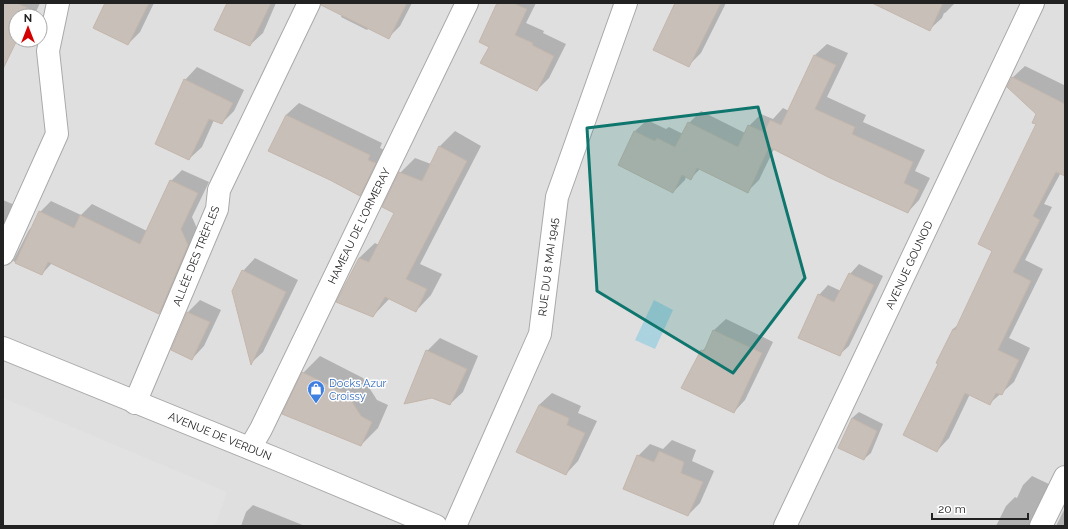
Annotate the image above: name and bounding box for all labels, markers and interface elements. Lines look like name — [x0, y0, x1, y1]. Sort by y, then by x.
north arrow — [8, 8, 48, 48]
text: N — [24, 12, 32, 25]
street label: HAMEAU DE L'ORMERAY — [326, 166, 393, 286]
street label: ALLÉE DES TRÈFLES — [169, 203, 223, 308]
street label: RUE DU 8 MAI 1945 — [536, 217, 561, 317]
street label: AVENUE GOUNOD — [883, 219, 936, 312]
place label: Docks Azur Croissy — [329, 377, 386, 403]
shop icon: Docks Azur Croissy — [306, 379, 326, 404]
street label: AVENUE DE VERDUN — [166, 410, 273, 463]
scale bar — [932, 495, 1028, 521]
text: 20 m — [938, 502, 966, 516]

